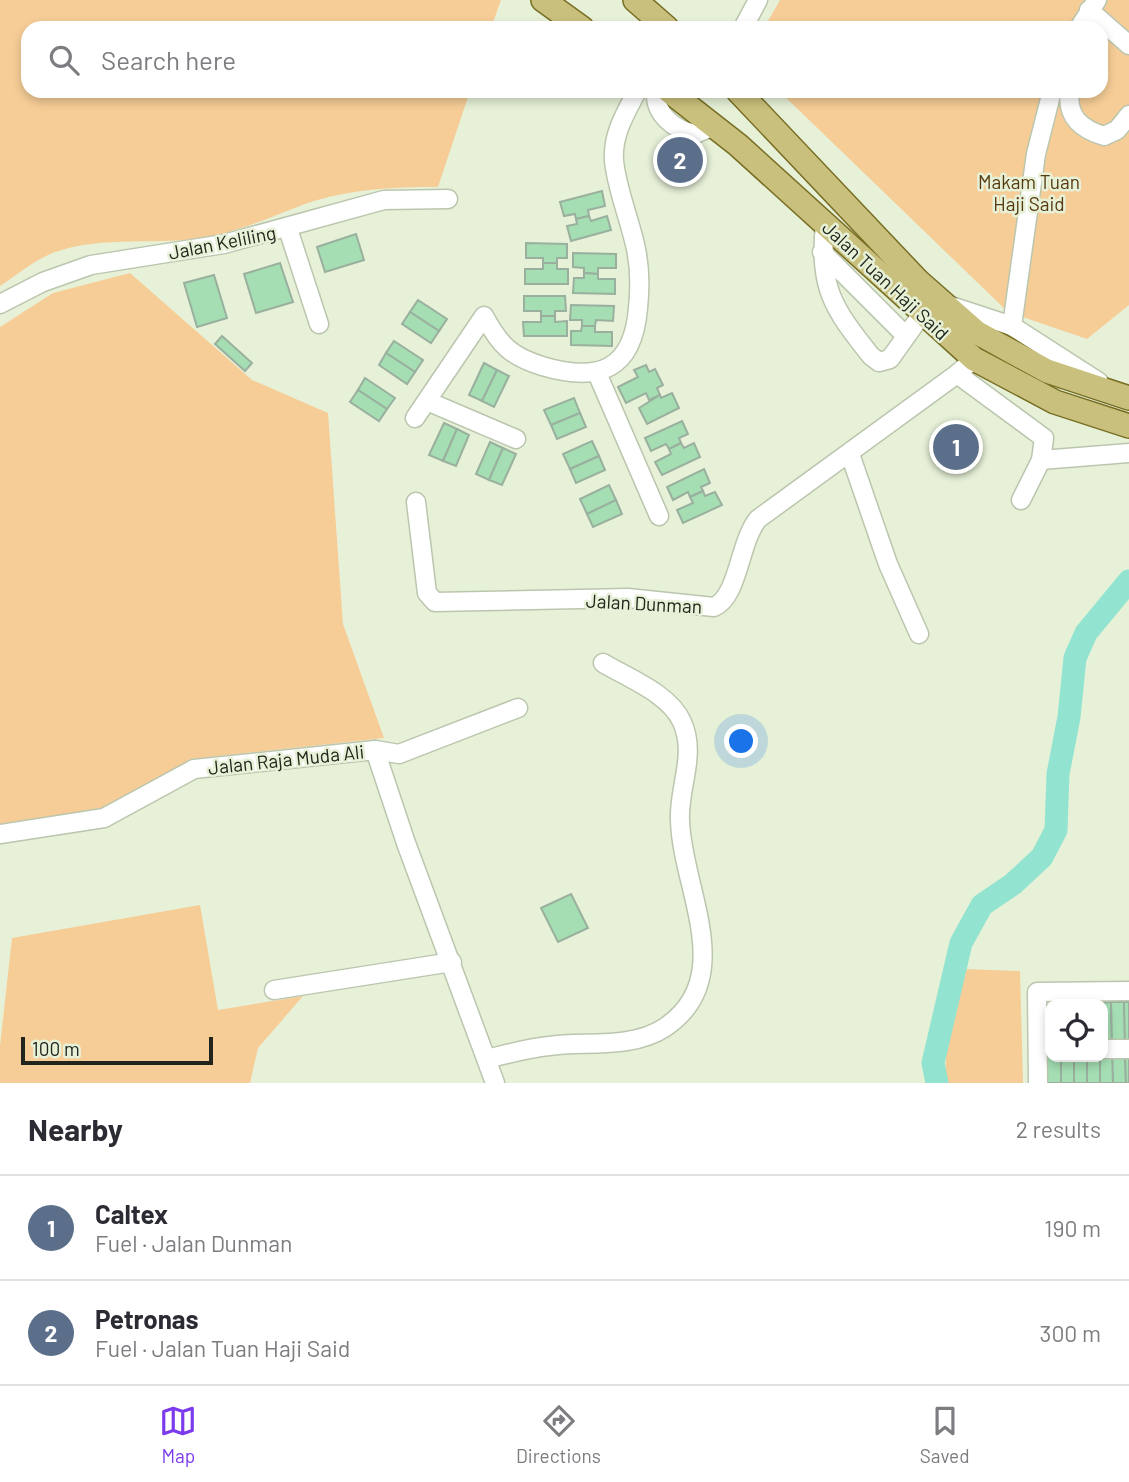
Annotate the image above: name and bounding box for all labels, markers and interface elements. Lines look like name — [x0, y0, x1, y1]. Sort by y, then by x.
search box — [21, 21, 1108, 98]
icon: search — [45, 41, 83, 79]
text: Search here — [101, 44, 236, 75]
pin: 2 — [657, 134, 703, 186]
park label: Makam Tuan Haji Said — [978, 170, 1080, 215]
street label: Jalan Tuan Haji Said — [818, 216, 954, 344]
street label: Jalan Keliling — [166, 220, 278, 264]
pin: 1 — [933, 421, 979, 473]
street label: Jalan Dunman — [585, 588, 703, 618]
your location — [724, 724, 758, 758]
street label: Jalan Raja Muda Ali — [207, 739, 365, 779]
map controls — [1045, 999, 1108, 1062]
button: locate — [1045, 999, 1108, 1062]
scale bar — [21, 1034, 214, 1066]
text: 100 m — [32, 1037, 80, 1060]
text: Nearby — [28, 1111, 123, 1147]
text: 2 results — [1016, 1115, 1101, 1143]
text: Caltex — [95, 1198, 168, 1229]
text: 1 — [47, 1214, 55, 1242]
text: 190 m — [1044, 1214, 1101, 1242]
text: Fuel · Jalan Dunman — [95, 1229, 292, 1257]
text: Petronas — [95, 1303, 199, 1334]
text: 2 — [45, 1319, 57, 1347]
text: 300 m — [1040, 1319, 1101, 1347]
text: Fuel · Jalan Tuan Haji Said — [95, 1334, 350, 1362]
tab: Map — [159, 1402, 197, 1467]
tab: Directions — [516, 1402, 601, 1467]
tab: Saved — [920, 1402, 970, 1467]

